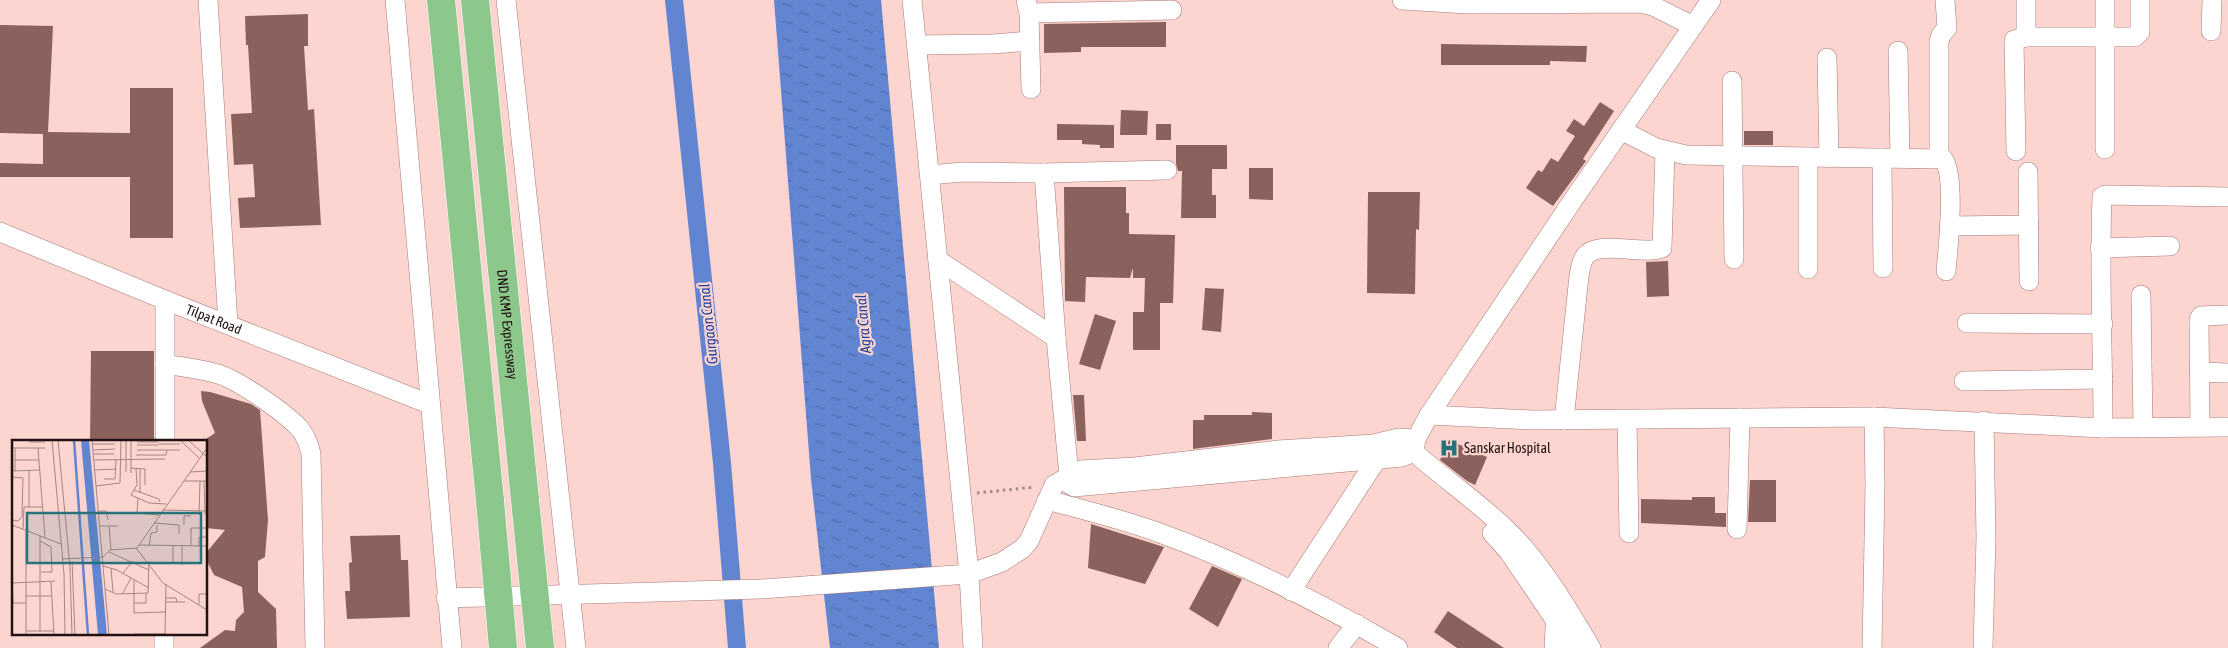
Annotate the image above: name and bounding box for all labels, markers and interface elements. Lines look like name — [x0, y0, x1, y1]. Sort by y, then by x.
street label: DND KMP Expressway — [494, 269, 521, 380]
water label: Gurgaon Canal — [695, 283, 721, 365]
water label: Agra Canal — [852, 294, 874, 355]
street label: Tilpat Road — [184, 301, 244, 337]
hospital icon: Sanskar Hospital — [1438, 437, 1460, 459]
inset map — [12, 440, 208, 636]
place label: Sanskar Hospital — [1464, 440, 1551, 456]

